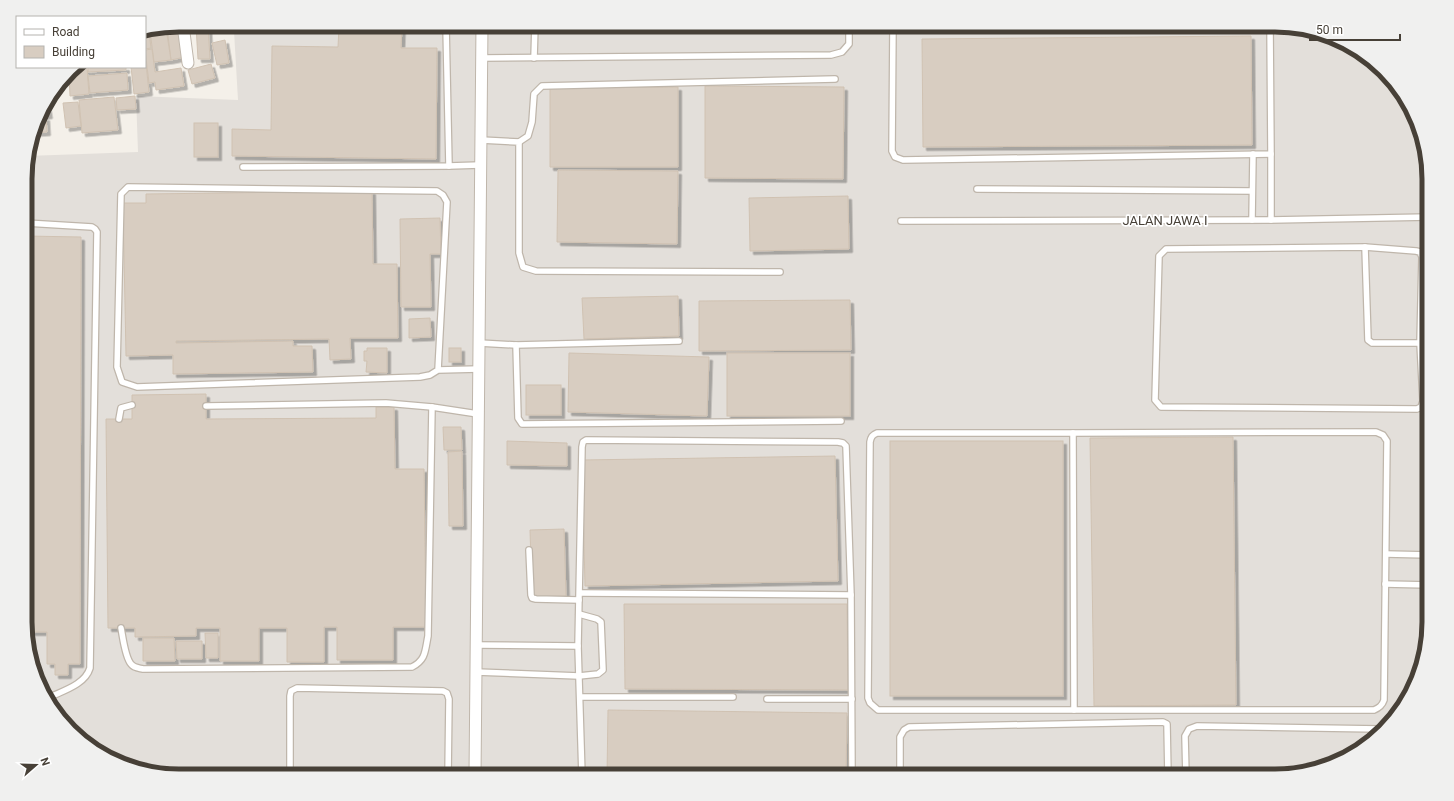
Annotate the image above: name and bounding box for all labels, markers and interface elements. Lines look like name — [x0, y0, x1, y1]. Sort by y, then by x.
legend — [16, 16, 146, 68]
scale bar — [1310, 16, 1400, 42]
text: 50 m — [1316, 23, 1343, 37]
text: Road — [52, 25, 80, 39]
text: Building — [52, 45, 95, 59]
street label: JALAN JAWA I — [1122, 213, 1208, 228]
north arrow — [16, 745, 56, 785]
text: N — [37, 756, 52, 768]

